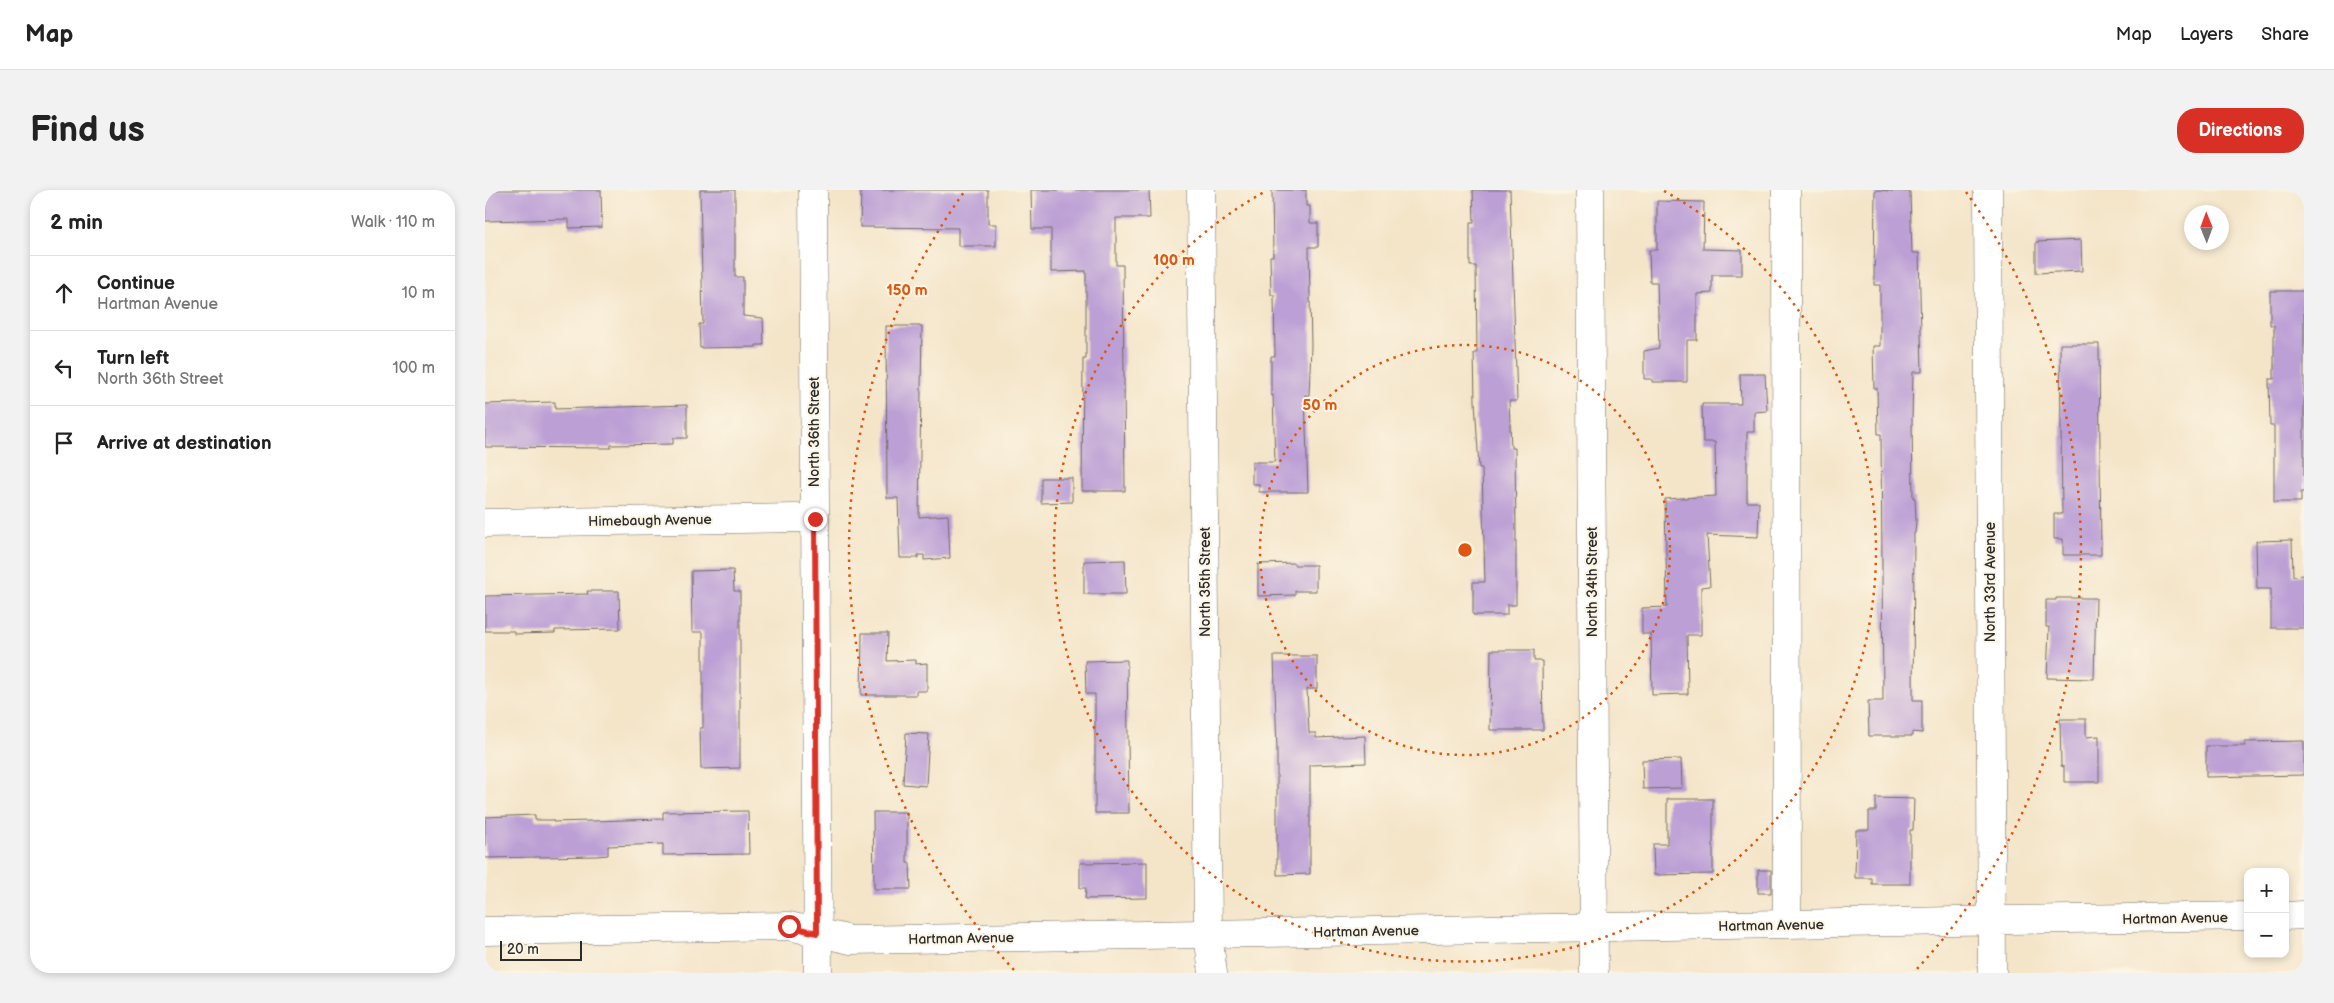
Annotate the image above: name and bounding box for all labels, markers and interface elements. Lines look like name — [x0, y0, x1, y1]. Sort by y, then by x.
text: Map — [25, 20, 73, 49]
text: Map — [2116, 24, 2152, 45]
text: Layers — [2180, 24, 2233, 45]
text: Share — [2261, 24, 2309, 45]
button: Directions — [2177, 108, 2304, 153]
text: Find us — [30, 109, 145, 152]
north arrow — [2184, 205, 2229, 250]
text: 2 min — [50, 210, 103, 235]
text: Walk · 110 m — [351, 213, 435, 232]
text: 100 m — [1153, 251, 1195, 270]
text: Continue — [97, 272, 175, 295]
icon: ahead — [50, 279, 78, 307]
text: 150 m — [886, 281, 928, 300]
text: 10 m — [402, 284, 435, 303]
text: Hartman Avenue — [97, 295, 218, 314]
text: Turn left — [97, 347, 169, 370]
icon: left — [50, 354, 78, 382]
text: 100 m — [392, 359, 435, 378]
text: North 36th Street — [97, 370, 223, 389]
street label: North 36th Street — [806, 376, 823, 487]
text: 50 m — [1303, 396, 1338, 415]
icon: arrive — [50, 429, 78, 457]
text: Arrive at destination — [97, 432, 272, 455]
route end — [804, 508, 827, 531]
street label: Himebaugh Avenue — [588, 511, 712, 530]
street label: North 33rd Avenue — [1982, 522, 1999, 642]
street label: North 35th Street — [1197, 526, 1214, 637]
street label: North 34th Street — [1584, 526, 1601, 637]
centre of rings — [1456, 541, 1474, 559]
map controls — [2244, 868, 2289, 958]
button: + — [2244, 868, 2289, 913]
street label: Hartman Avenue — [2122, 909, 2228, 928]
button: − — [2244, 913, 2289, 958]
route start — [778, 915, 801, 938]
street label: Hartman Avenue — [1718, 916, 1824, 935]
street label: Hartman Avenue — [1313, 922, 1419, 941]
street label: Hartman Avenue — [908, 929, 1014, 948]
scale bar — [500, 938, 583, 961]
text: 20 m — [507, 941, 539, 958]

